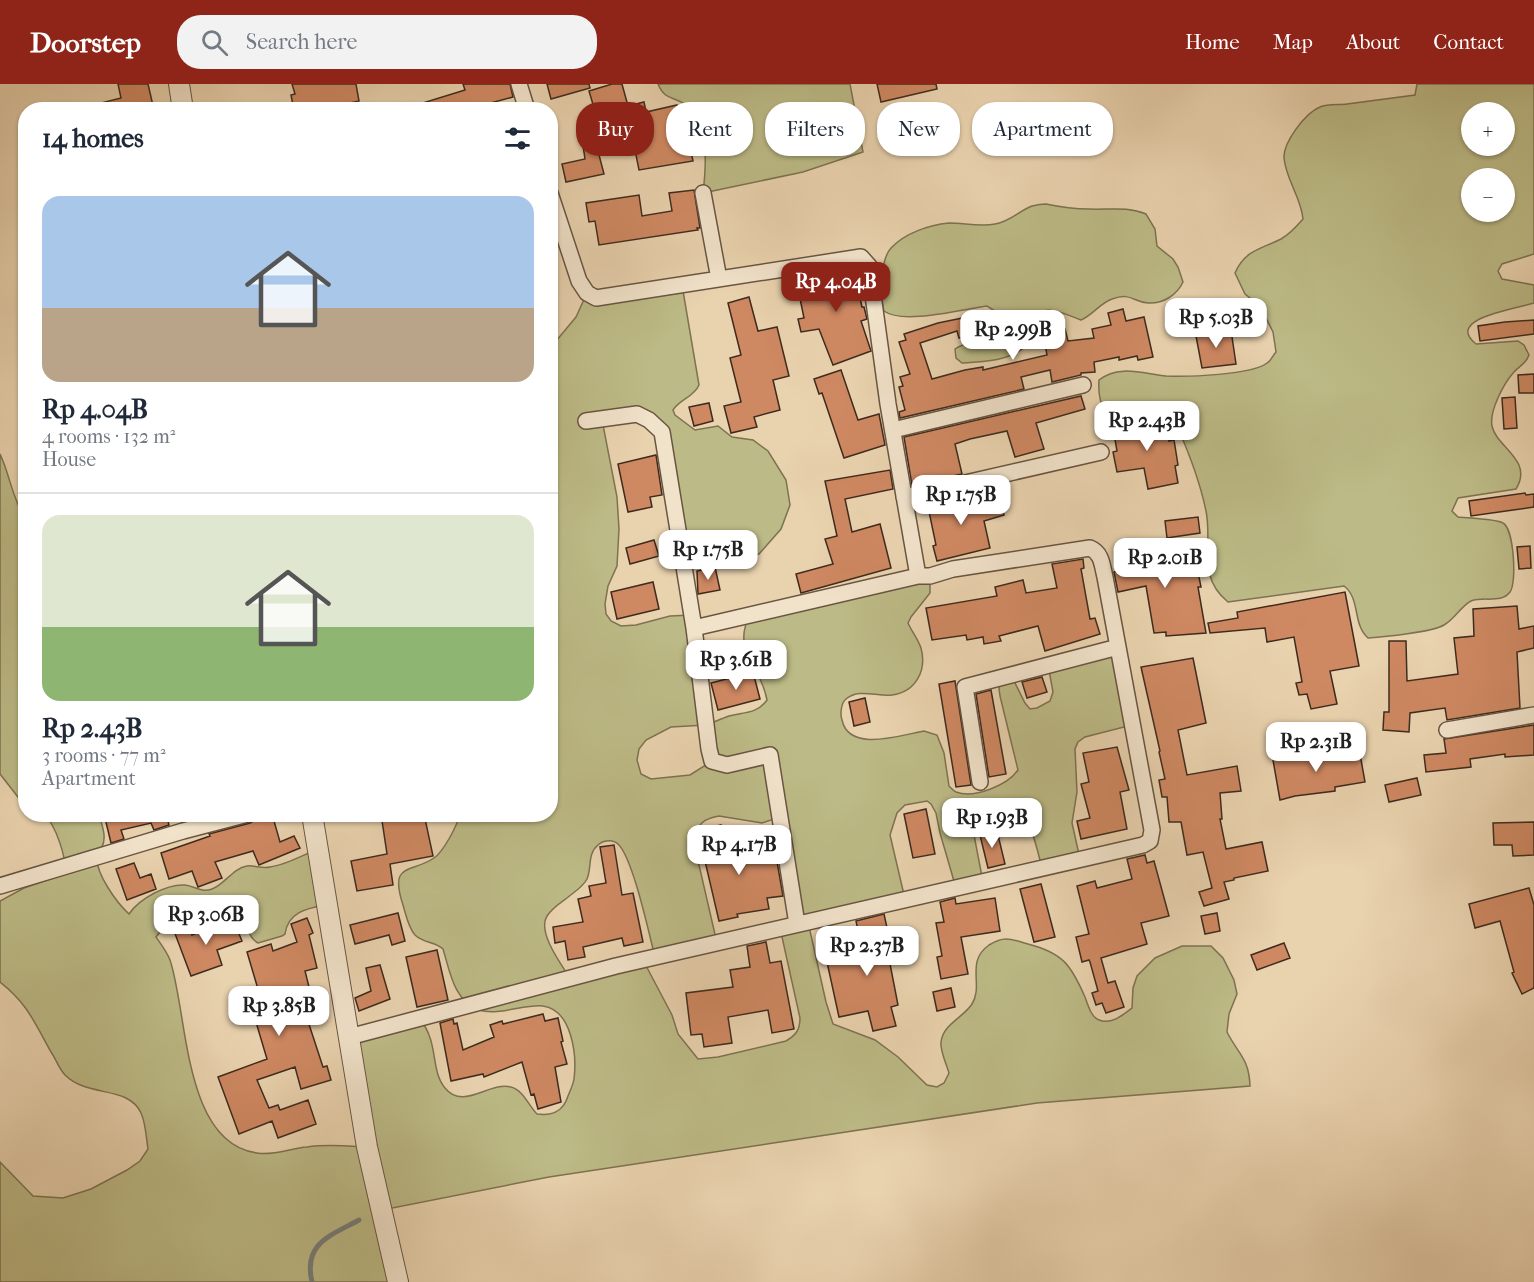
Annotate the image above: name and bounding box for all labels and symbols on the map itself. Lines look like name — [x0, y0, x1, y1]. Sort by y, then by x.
pin: Rp 4.04B — [774, 262, 898, 313]
pin: Rp 5.03B — [1154, 298, 1278, 349]
pin: Rp 2.99B — [951, 310, 1075, 361]
pin: Rp 2.43B — [1085, 401, 1209, 452]
pin: Rp 1.75B — [899, 475, 1023, 526]
pin: Rp 1.75B — [646, 530, 770, 581]
pin: Rp 2.01B — [1103, 538, 1227, 589]
pin: Rp 3.61B — [674, 640, 798, 691]
pin: Rp 2.31B — [1254, 722, 1378, 773]
pin: Rp 1.93B — [930, 798, 1054, 849]
pin: Rp 4.17B — [677, 825, 801, 876]
pin: Rp 3.06B — [144, 895, 268, 946]
pin: Rp 2.37B — [805, 926, 929, 977]
pin: Rp 3.85B — [217, 986, 341, 1037]

